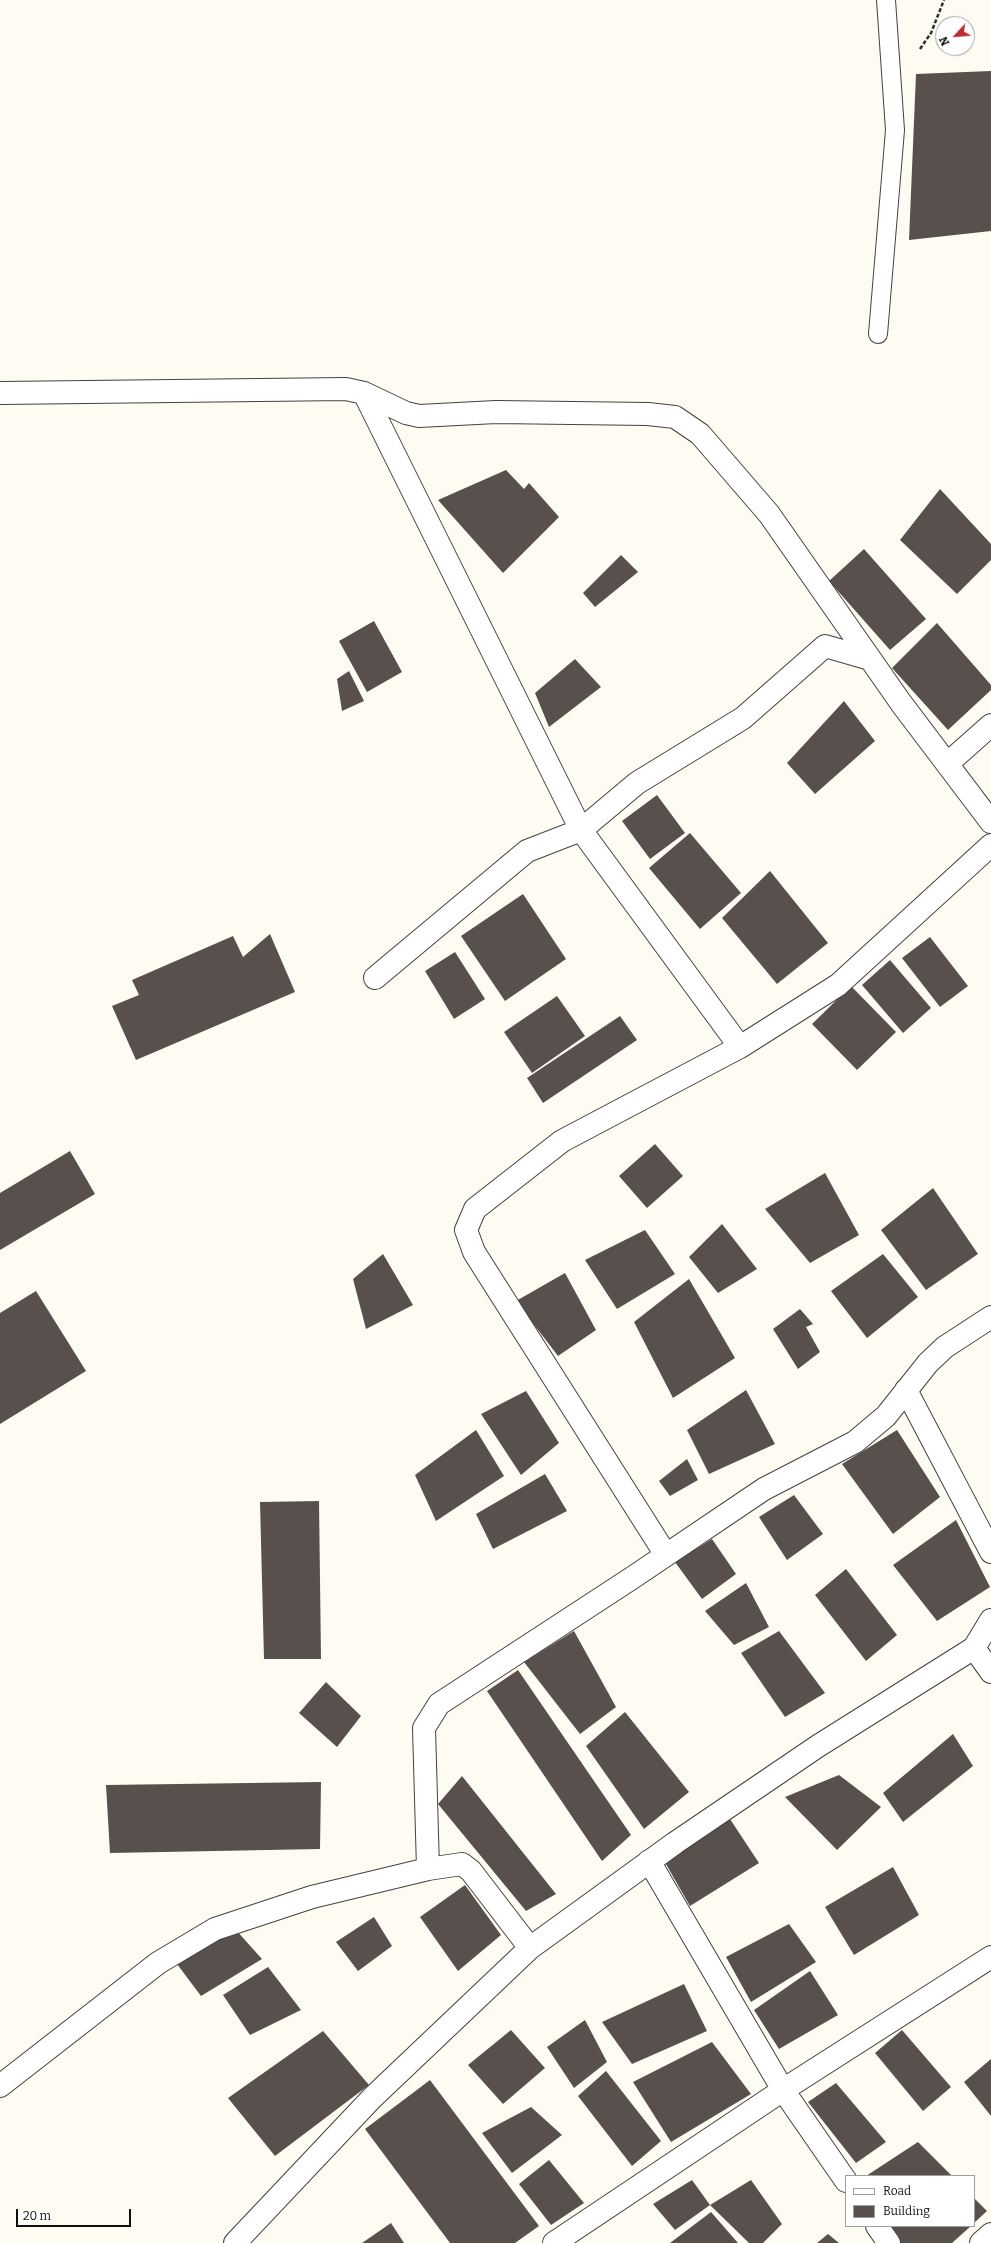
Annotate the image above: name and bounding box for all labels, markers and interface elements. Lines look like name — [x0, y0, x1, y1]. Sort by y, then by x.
north arrow — [935, 16, 975, 56]
text: N — [937, 34, 952, 48]
legend — [845, 2175, 975, 2227]
text: Road — [883, 2184, 911, 2198]
scale bar — [18, 2201, 133, 2227]
text: Building — [883, 2204, 930, 2218]
text: 20 m — [23, 2209, 51, 2223]

